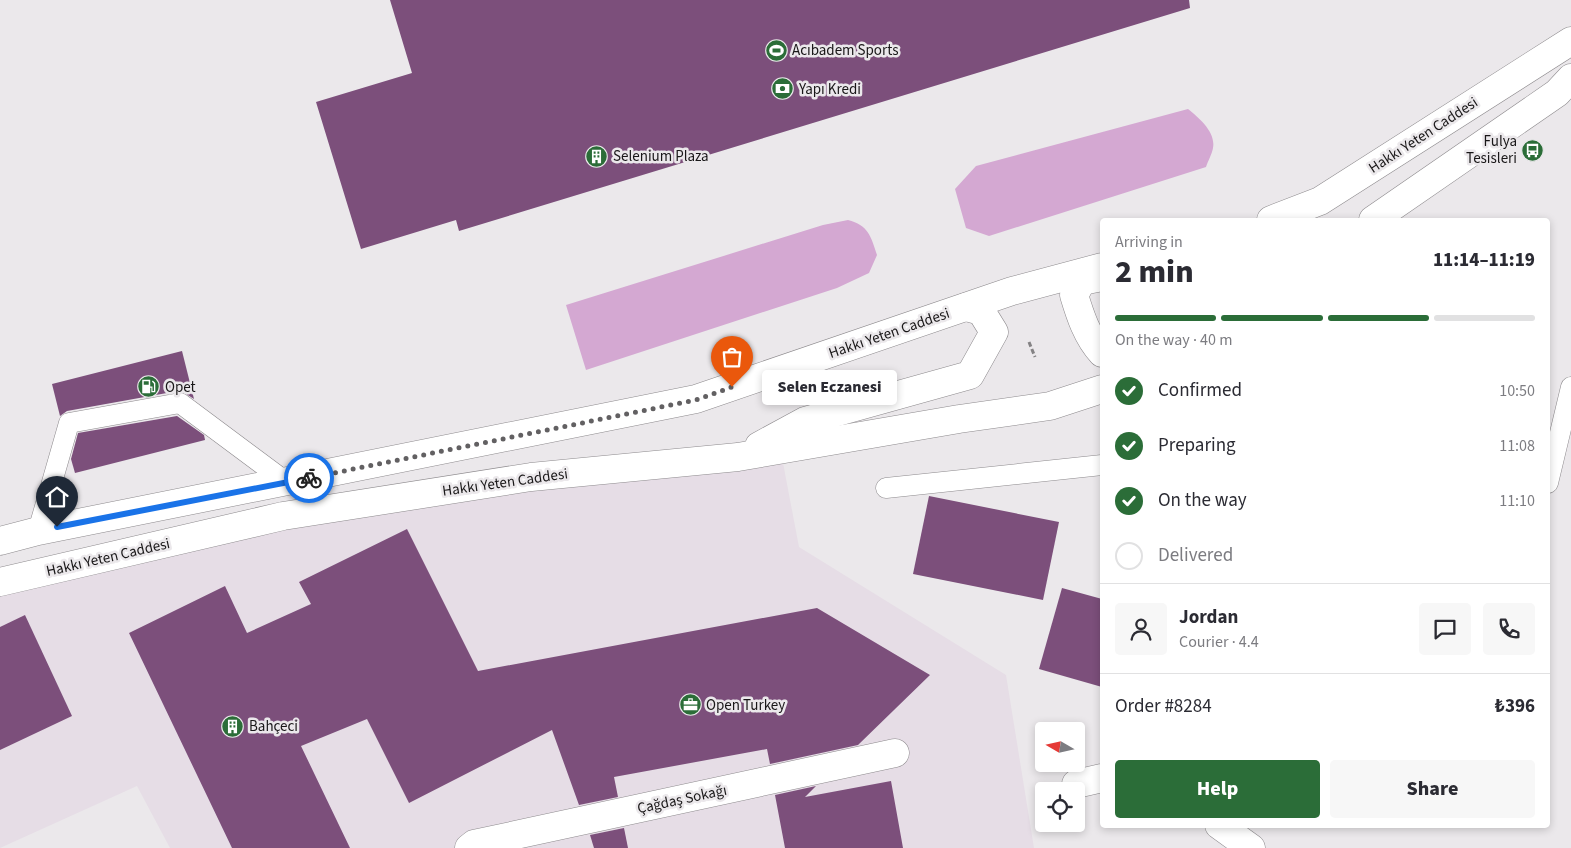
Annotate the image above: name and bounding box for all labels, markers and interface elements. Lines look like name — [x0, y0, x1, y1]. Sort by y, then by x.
sports icon: Acıbadem Sports — [764, 38, 788, 62]
place label: Acıbadem Sports — [792, 40, 898, 61]
bank icon: Yapı Kredi — [771, 77, 795, 101]
place label: Yapı Kredi — [798, 79, 861, 100]
street label: Hakkı Yeten Caddesi — [1365, 92, 1482, 179]
place label: Fulya Tesisleri — [1466, 131, 1517, 169]
bus stop icon: Fulya Tesisleri — [1521, 138, 1545, 162]
building icon: Selenium Plaza — [585, 144, 609, 168]
place label: Selenium Plaza — [613, 146, 709, 167]
text: Arriving in — [1115, 231, 1183, 253]
text: 11:14–11:19 — [1433, 247, 1535, 274]
text: 2 min — [1115, 249, 1194, 295]
street label: Hakkı Yeten Caddesi — [826, 303, 952, 364]
text: On the way · 40 m — [1115, 329, 1232, 351]
pin — [711, 336, 753, 387]
icon: bag — [718, 343, 746, 371]
callout: Selen Eczanesi — [762, 370, 897, 404]
fuel station icon: Opet — [137, 375, 161, 399]
text: Selen Eczanesi — [777, 376, 882, 398]
place label: Opet — [165, 377, 196, 398]
icon: check — [1115, 377, 1143, 405]
text: Confirmed — [1158, 377, 1242, 404]
text: 10:50 — [1499, 380, 1535, 402]
icon: check — [1115, 432, 1143, 460]
text: Preparing — [1158, 432, 1236, 459]
text: 11:08 — [1499, 435, 1535, 457]
courier — [284, 453, 334, 503]
street label: Hakkı Yeten Caddesi — [441, 463, 569, 502]
icon: bike — [295, 464, 323, 492]
pin — [36, 476, 78, 527]
icon: home — [43, 483, 71, 511]
icon: check — [1115, 487, 1143, 515]
text: On the way — [1158, 487, 1247, 514]
text: 11:10 — [1499, 490, 1535, 512]
street label: Hakkı Yeten Caddesi — [44, 533, 172, 582]
text: Delivered — [1158, 542, 1233, 569]
button: person — [1115, 603, 1167, 655]
button: chat — [1419, 603, 1471, 655]
button: phone — [1483, 603, 1535, 655]
text: Jordan — [1179, 604, 1238, 631]
text: Courier · 4.4 — [1179, 631, 1259, 653]
office icon: Open Turkey — [678, 693, 702, 717]
text: Order #8284 — [1115, 693, 1212, 720]
text: ₺396 — [1495, 693, 1535, 720]
place label: Open Turkey — [706, 695, 785, 716]
building icon: Bahçeci — [221, 714, 245, 738]
place label: Bahçeci — [249, 716, 298, 737]
north arrow — [1035, 722, 1085, 772]
map controls — [1035, 722, 1085, 832]
button: Help — [1115, 760, 1320, 818]
button: Share — [1330, 760, 1535, 818]
street label: Çağdaş Sokağı — [635, 780, 729, 819]
button: locate — [1035, 782, 1085, 832]

